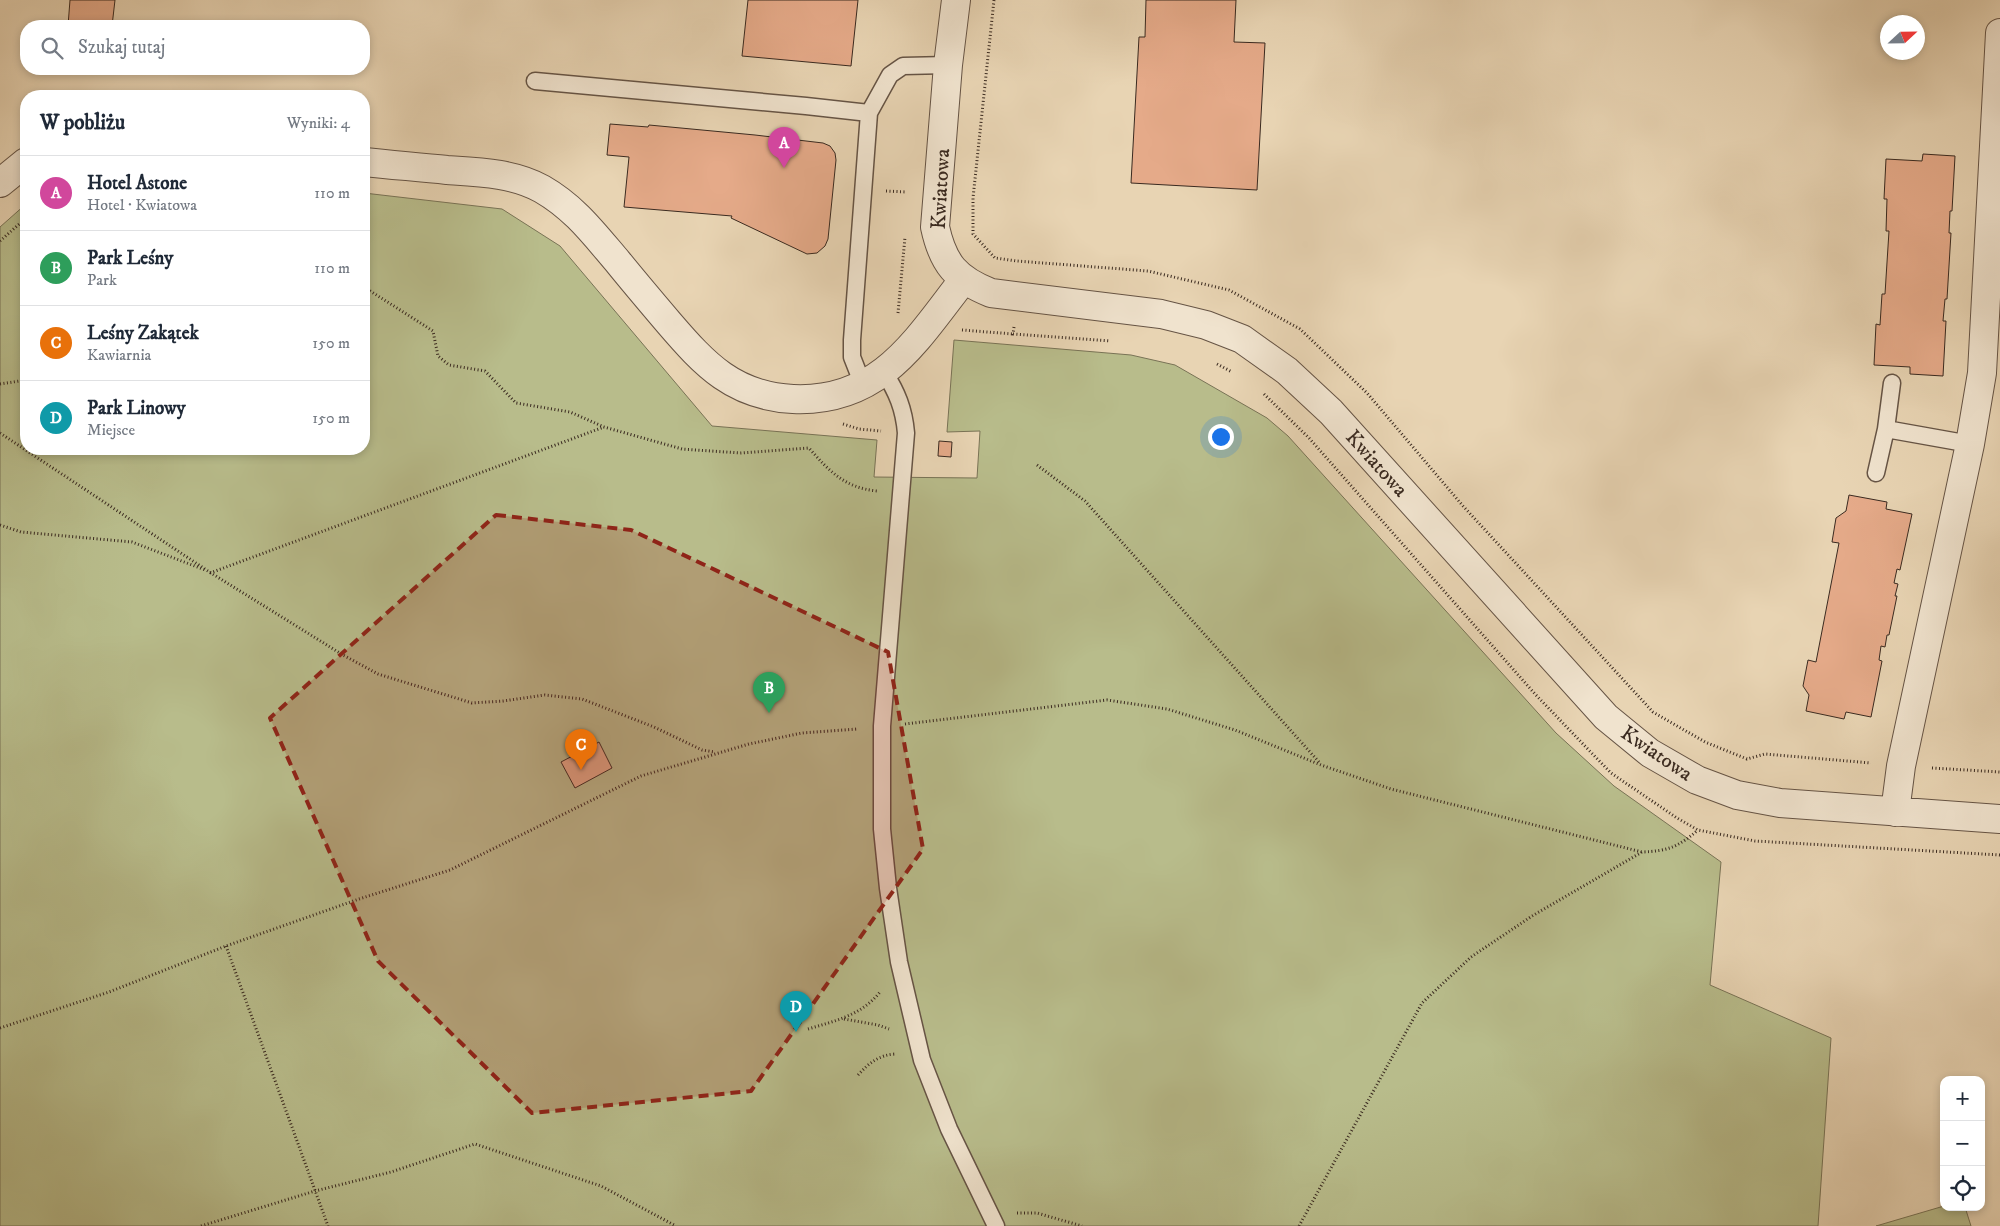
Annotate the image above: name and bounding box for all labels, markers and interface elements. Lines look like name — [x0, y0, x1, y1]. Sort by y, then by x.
north arrow — [1880, 15, 1925, 60]
search box — [20, 20, 370, 75]
icon: search — [38, 34, 66, 62]
text: Szukaj tutaj — [78, 36, 165, 59]
text: W pobliżu — [40, 110, 125, 136]
text: Wyniki: 4 — [287, 113, 350, 133]
pin: A — [768, 127, 800, 168]
street label: Kwiatowa — [926, 148, 956, 230]
text: Hotel Astone — [87, 172, 187, 195]
text: A — [51, 183, 61, 203]
text: 110 m — [314, 183, 350, 203]
text: Hotel · Kwiatowa — [87, 195, 197, 215]
text: Park Leśny — [87, 247, 173, 270]
text: B — [51, 258, 61, 278]
text: 110 m — [314, 258, 350, 278]
text: Park — [87, 270, 117, 290]
text: Leśny Zakątek — [87, 322, 199, 345]
text: C — [51, 333, 61, 353]
text: 150 m — [312, 333, 350, 353]
text: Kawiarnia — [87, 345, 151, 365]
text: Park Linowy — [87, 397, 185, 420]
text: D — [50, 408, 62, 428]
text: 150 m — [312, 408, 350, 428]
text: Miejsce — [87, 420, 135, 440]
your location — [1208, 424, 1234, 450]
street label: Kwiatowa — [1339, 425, 1413, 503]
pin: B — [753, 672, 785, 713]
street label: Kwiatowa — [1616, 720, 1697, 787]
pin: C — [565, 729, 597, 770]
pin: D — [780, 991, 812, 1032]
map controls — [1940, 1076, 1985, 1211]
button: + — [1940, 1076, 1985, 1121]
button: − — [1940, 1121, 1985, 1166]
button: locate — [1940, 1166, 1985, 1211]

